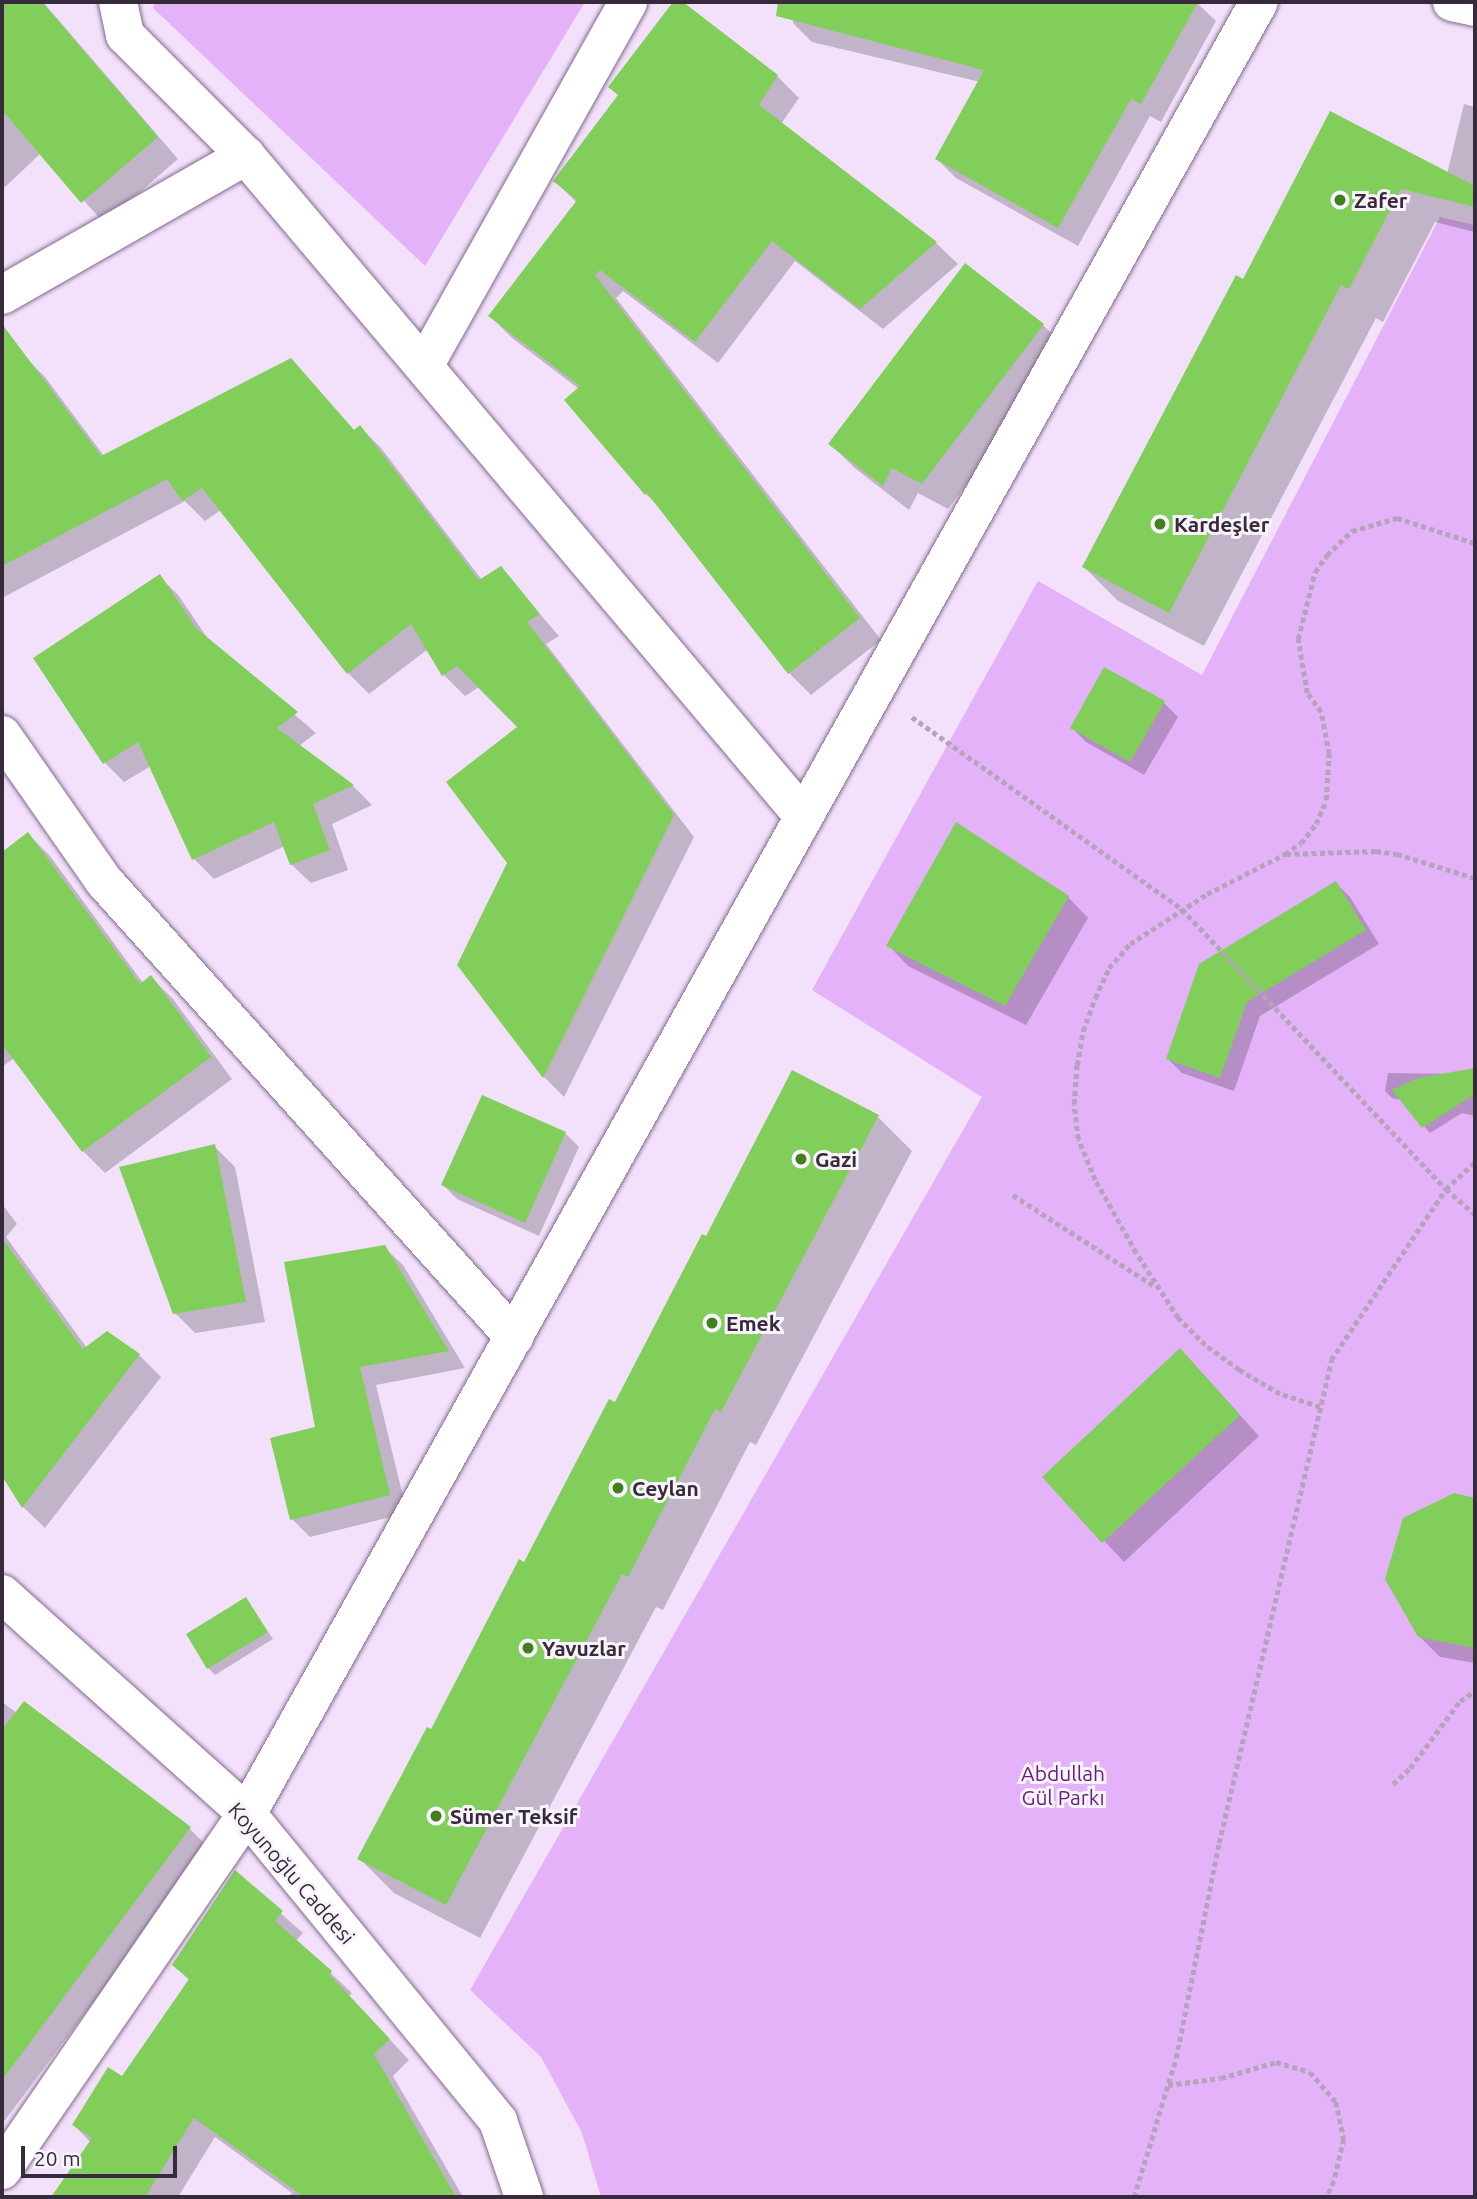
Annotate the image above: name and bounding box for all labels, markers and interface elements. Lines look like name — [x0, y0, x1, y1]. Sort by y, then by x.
place label: Zafer — [1354, 187, 1407, 213]
marker: Zafer — [1332, 192, 1348, 208]
place label: Kardeşler — [1174, 511, 1269, 537]
marker: Kardeşler — [1152, 516, 1168, 532]
place label: Gazi — [815, 1146, 857, 1172]
marker: Gazi — [793, 1151, 809, 1167]
place label: Emek — [726, 1310, 780, 1336]
marker: Emek — [704, 1315, 720, 1331]
place label: Ceylan — [632, 1475, 699, 1501]
marker: Ceylan — [610, 1480, 626, 1496]
place label: Yavuzlar — [542, 1635, 626, 1661]
marker: Yavuzlar — [520, 1640, 536, 1656]
park label: Abdullah Gül Parkı — [1021, 1760, 1105, 1810]
street label: Koyunoğlu Caddesi — [224, 1797, 360, 1949]
place label: Sümer Teksif — [450, 1803, 577, 1829]
marker: Sümer Teksif — [428, 1808, 444, 1824]
scale bar — [24, 2132, 180, 2176]
text: 20 m — [34, 2146, 81, 2170]

